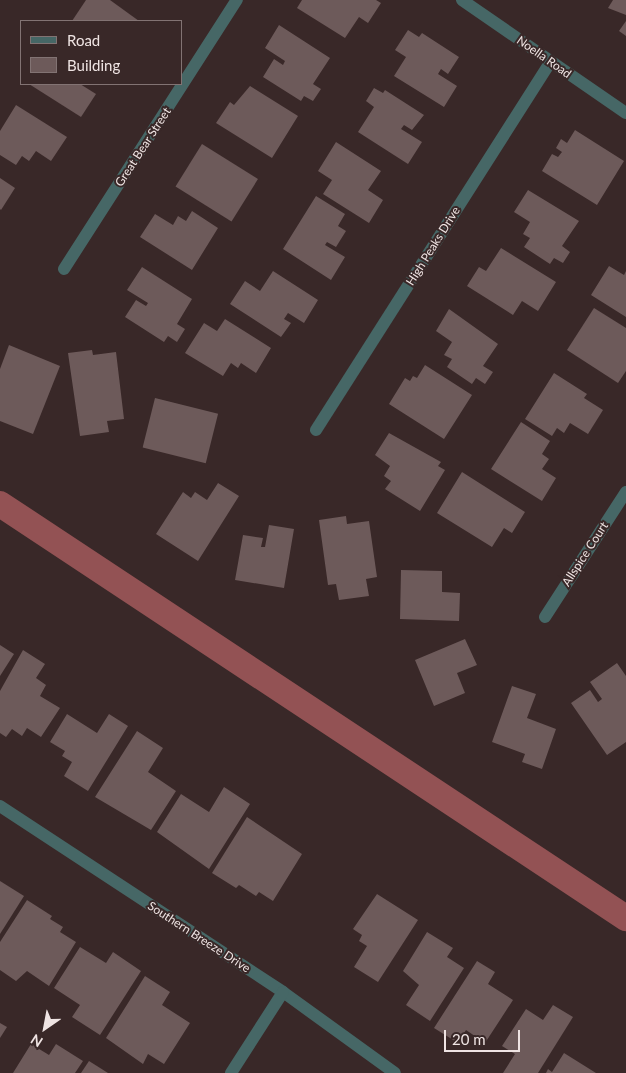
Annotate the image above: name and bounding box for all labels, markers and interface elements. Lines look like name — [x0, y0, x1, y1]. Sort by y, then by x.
legend — [20, 20, 182, 85]
text: Road — [67, 31, 100, 49]
street label: Noella Road — [514, 33, 574, 81]
text: Building — [67, 56, 120, 74]
street label: Great Bear Street — [112, 105, 174, 189]
street label: High Peaks Drive — [403, 204, 463, 288]
street label: Allspice Court — [559, 519, 611, 589]
street label: Southern Breeze Drive — [145, 899, 253, 975]
north arrow — [20, 1003, 70, 1053]
scale bar — [446, 1020, 522, 1052]
text: 20 m — [452, 1030, 486, 1048]
text: N — [27, 1031, 46, 1051]

